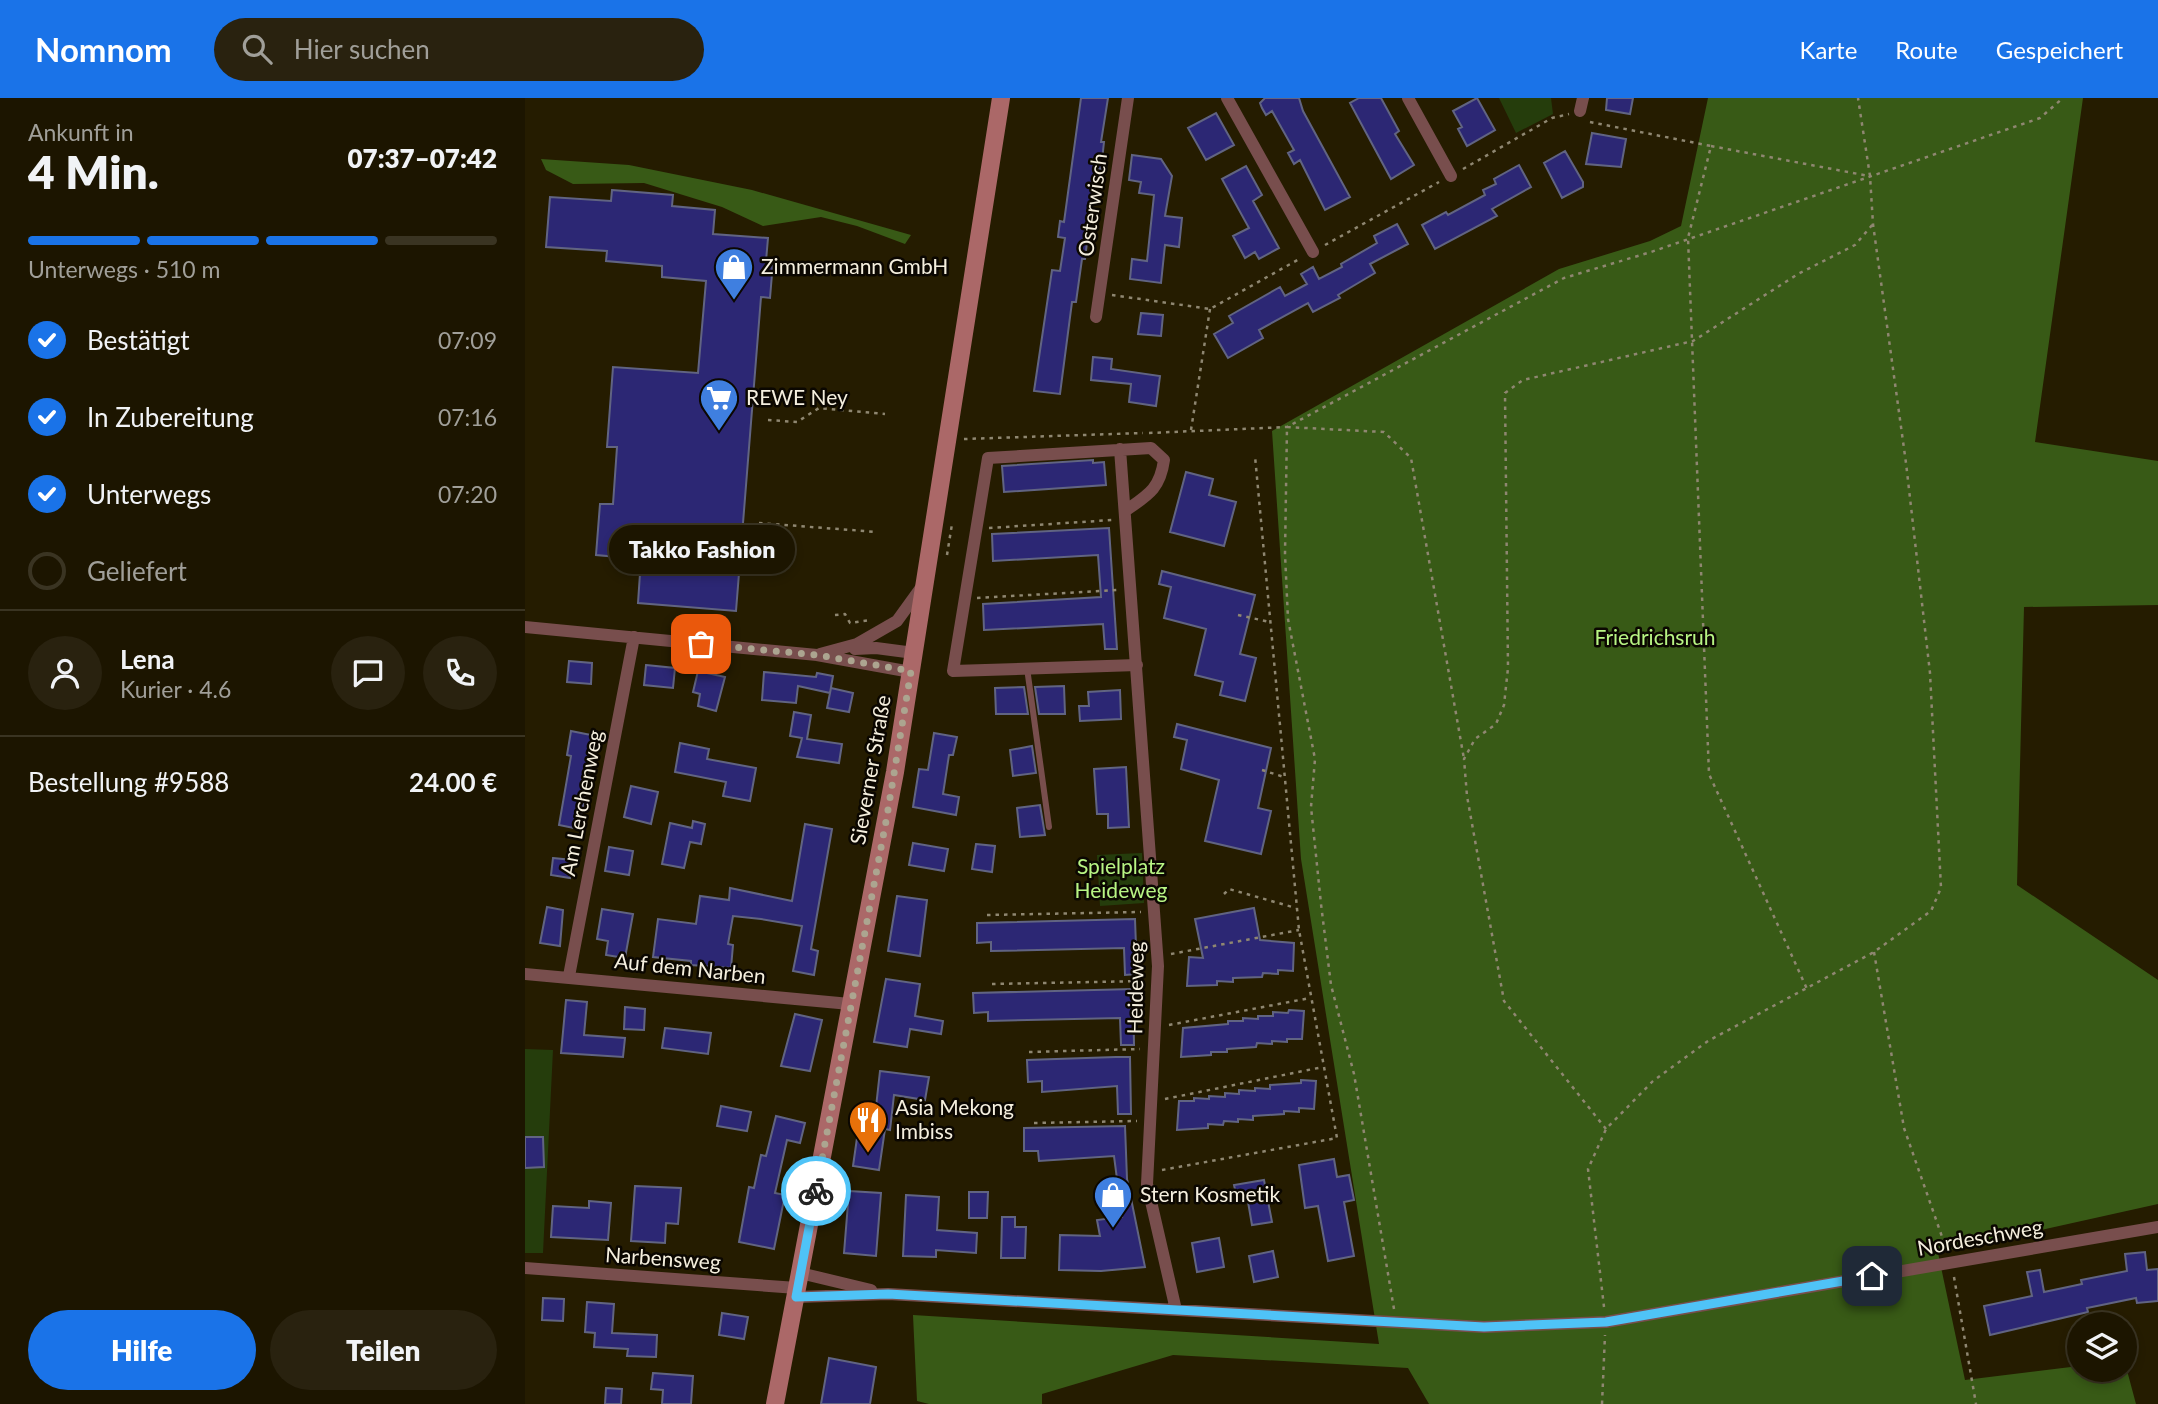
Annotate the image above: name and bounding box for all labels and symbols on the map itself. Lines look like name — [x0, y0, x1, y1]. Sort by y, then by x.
street label: Osterwisch — [1072, 151, 1111, 258]
shop icon: Zimmermann GmbH — [713, 246, 755, 301]
place label: Zimmermann GmbH — [761, 253, 948, 278]
supermarket icon: REWE Ney — [698, 377, 740, 432]
place label: REWE Ney — [746, 384, 848, 409]
callout: Takko Fashion — [608, 525, 794, 574]
pin — [671, 614, 731, 674]
park label: Friedrichsruh — [1594, 624, 1716, 649]
street label: Sieverner Straße — [844, 693, 895, 847]
street label: Am Lerchenweg — [554, 728, 607, 878]
park label: Spielplatz Heideweg — [1075, 853, 1168, 902]
street label: Heideweg — [1121, 941, 1148, 1035]
street label: Auf dem Narben — [613, 947, 767, 988]
place label: Asia Mekong Imbiss — [895, 1094, 1014, 1143]
restaurant icon: Asia Mekong Imbiss — [847, 1099, 889, 1154]
courier — [781, 1156, 851, 1226]
shop icon: Stern Kosmetik — [1092, 1174, 1134, 1229]
place label: Stern Kosmetik — [1140, 1181, 1281, 1206]
street label: Nordeschweg — [1915, 1213, 2044, 1260]
street label: Narbensweg — [604, 1241, 722, 1274]
pin — [1842, 1246, 1902, 1306]

